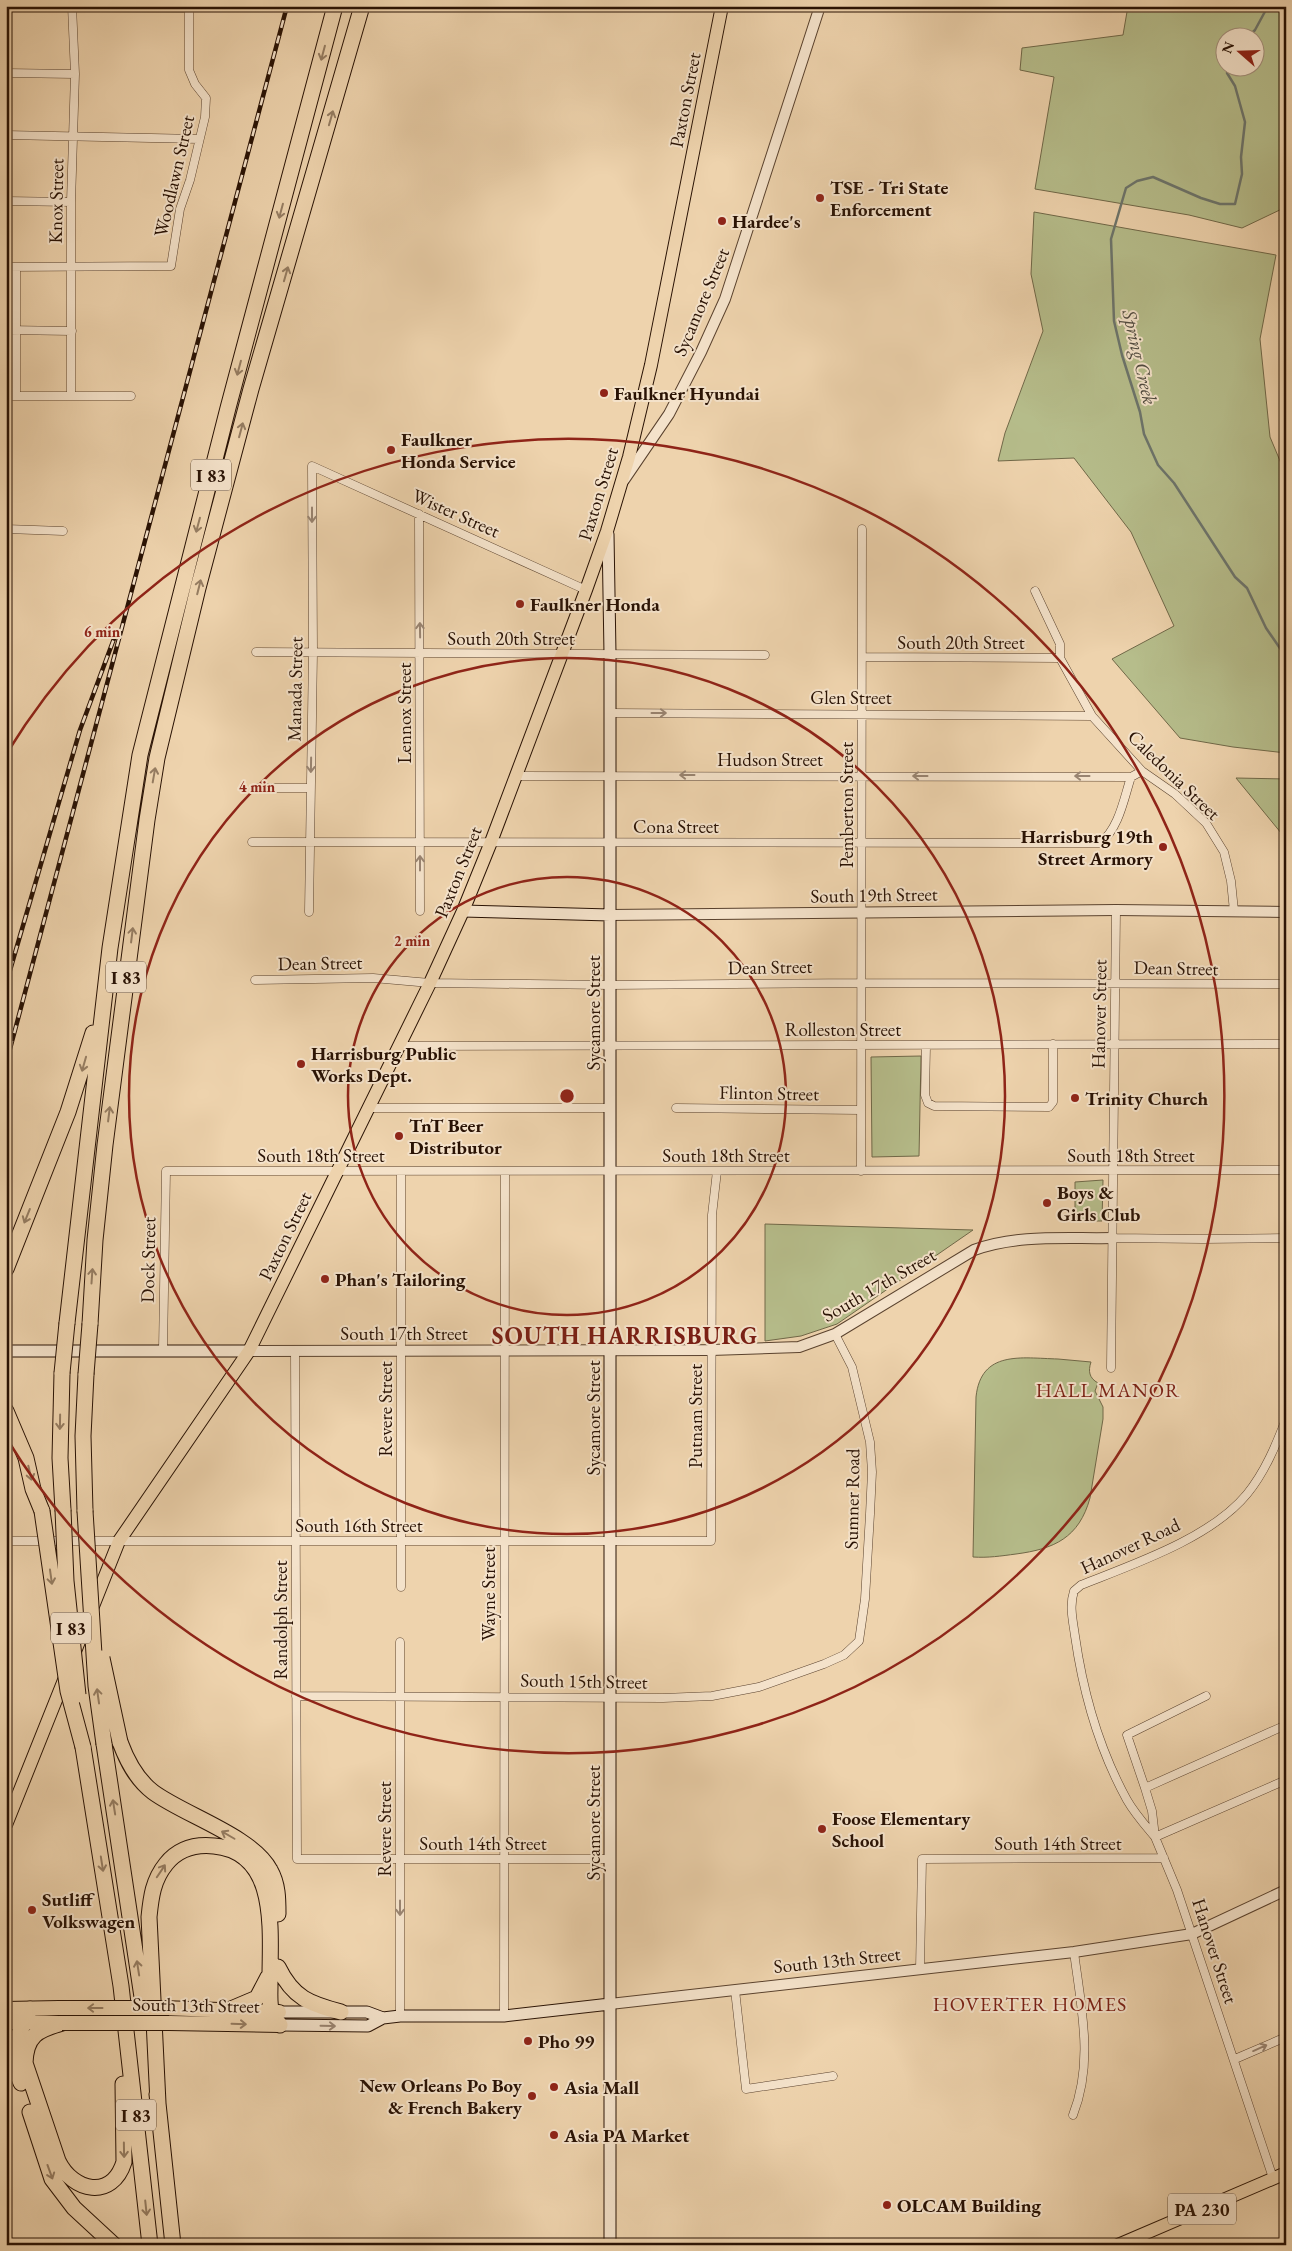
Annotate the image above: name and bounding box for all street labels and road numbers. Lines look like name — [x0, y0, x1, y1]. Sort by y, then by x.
street label: Paxton Street — [664, 50, 706, 150]
street label: Woodlawn Street — [148, 113, 200, 239]
street label: Knox Street — [43, 158, 69, 244]
street label: Sycamore Street — [667, 244, 735, 360]
street label: Paxton Street — [572, 444, 624, 544]
road number: I 83 — [191, 460, 231, 490]
street label: Wister Street — [408, 483, 504, 543]
street label: South 20th Street — [447, 626, 575, 651]
street label: South 20th Street — [897, 630, 1025, 655]
street label: Manada Street — [282, 636, 308, 742]
street label: Lennox Street — [392, 662, 417, 764]
street label: Glen Street — [810, 685, 892, 710]
street label: Caledonia Street — [1122, 724, 1226, 826]
street label: Pemberton Street — [834, 742, 859, 868]
street label: Hudson Street — [717, 747, 823, 772]
street label: Cona Street — [633, 814, 719, 839]
street label: Paxton Street — [428, 823, 488, 921]
street label: South 19th Street — [810, 881, 938, 909]
street label: Dean Street — [277, 950, 363, 976]
street label: Dean Street — [727, 954, 813, 980]
street label: Sycamore Street — [581, 955, 606, 1071]
street label: Dean Street — [1133, 955, 1219, 981]
street label: Hanover Street — [1086, 959, 1112, 1069]
road number: I 83 — [106, 962, 146, 992]
street label: Rolleston Street — [785, 1017, 901, 1042]
street label: Flinton Street — [719, 1080, 819, 1106]
street label: South 18th Street — [257, 1143, 385, 1168]
street label: South 18th Street — [662, 1143, 790, 1168]
street label: South 18th Street — [1067, 1143, 1195, 1168]
street label: Paxton Street — [253, 1187, 317, 1285]
street label: Dock Street — [135, 1217, 161, 1303]
street label: South 17th Street — [818, 1242, 940, 1328]
street label: South 17th Street — [340, 1321, 468, 1346]
street label: Sycamore Street — [581, 1360, 606, 1476]
street label: Revere Street — [373, 1361, 398, 1457]
street label: Putnam Street — [683, 1364, 708, 1468]
street label: Sumner Road — [839, 1448, 865, 1550]
street label: Hanover Road — [1076, 1512, 1184, 1580]
street label: South 16th Street — [295, 1513, 423, 1538]
street label: Wayne Street — [476, 1547, 501, 1641]
street label: Randolph Street — [268, 1560, 293, 1680]
road number: I 83 — [51, 1612, 91, 1644]
street label: South 15th Street — [520, 1667, 648, 1695]
street label: Sycamore Street — [581, 1765, 606, 1881]
street label: Revere Street — [372, 1781, 397, 1877]
street label: South 14th Street — [419, 1831, 547, 1856]
street label: South 14th Street — [994, 1831, 1122, 1856]
street label: Hanover Street — [1186, 1895, 1244, 2007]
street label: South 13th Street — [772, 1941, 902, 1979]
street label: South 13th Street — [132, 1991, 260, 2019]
road number: I 83 — [116, 2100, 156, 2130]
road number: PA 230 — [1168, 2194, 1236, 2224]

